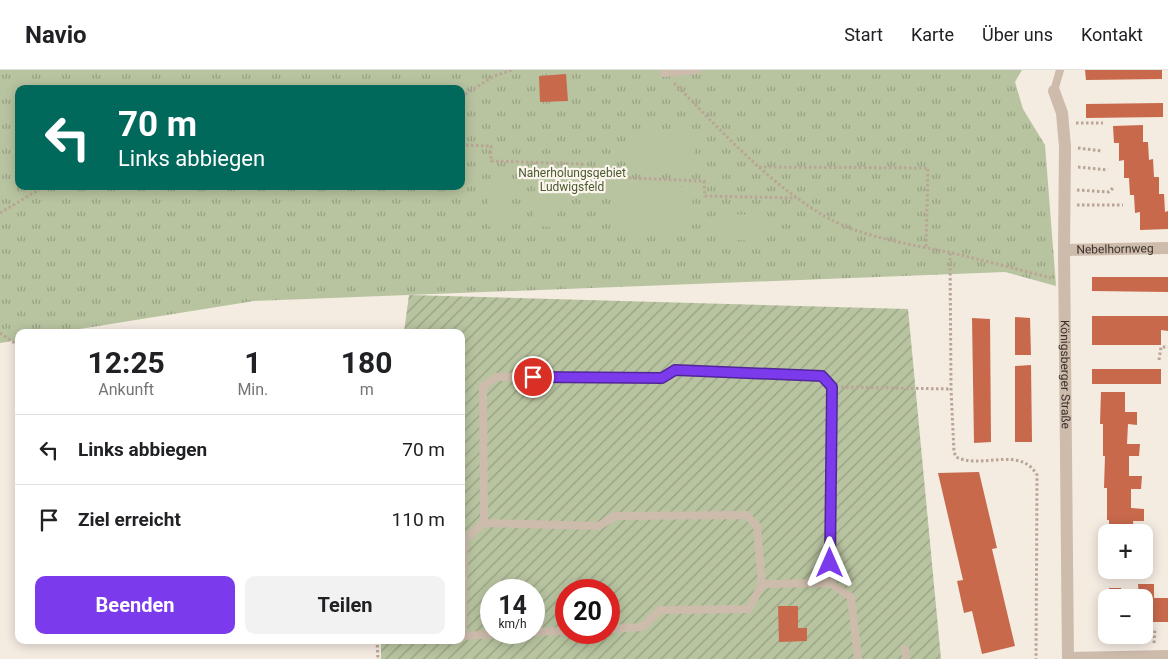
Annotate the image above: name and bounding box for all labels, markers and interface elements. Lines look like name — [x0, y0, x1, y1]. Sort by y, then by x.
text: Navio — [25, 21, 87, 49]
text: Start — [844, 24, 883, 45]
text: Karte — [911, 24, 954, 45]
text: Über uns — [982, 24, 1053, 45]
text: Kontakt — [1081, 24, 1143, 45]
text: 70 m — [118, 104, 197, 145]
icon: left — [35, 105, 100, 170]
text: Links abbiegen — [118, 146, 265, 171]
park label: Naherholungsgebiet Ludwigsfeld — [518, 166, 626, 194]
street label: Nebelhornweg — [1076, 241, 1154, 257]
street label: Königsberger Straße — [1058, 320, 1073, 429]
text: 12:25 — [88, 345, 165, 380]
text: 1 — [244, 345, 261, 380]
text: 180 — [341, 345, 392, 380]
pin — [512, 356, 554, 398]
icon: arrive — [519, 363, 547, 391]
text: Ankunft — [98, 380, 154, 399]
text: Min. — [237, 380, 268, 399]
text: m — [360, 380, 374, 399]
icon: left — [35, 436, 63, 464]
text: Links abbiegen — [78, 438, 207, 461]
text: 70 m — [402, 438, 445, 461]
icon: arrive — [35, 506, 63, 534]
text: Ziel erreicht — [78, 508, 181, 531]
text: 110 m — [392, 508, 445, 531]
map controls — [1098, 524, 1153, 644]
button: + — [1098, 524, 1153, 579]
position arrow — [803, 536, 855, 588]
button: Beenden — [35, 576, 235, 634]
button: Teilen — [245, 576, 445, 634]
speed limit sign: 20 — [555, 579, 620, 644]
button: − — [1098, 589, 1153, 644]
text: 14 — [498, 591, 527, 620]
text: km/h — [498, 617, 527, 631]

